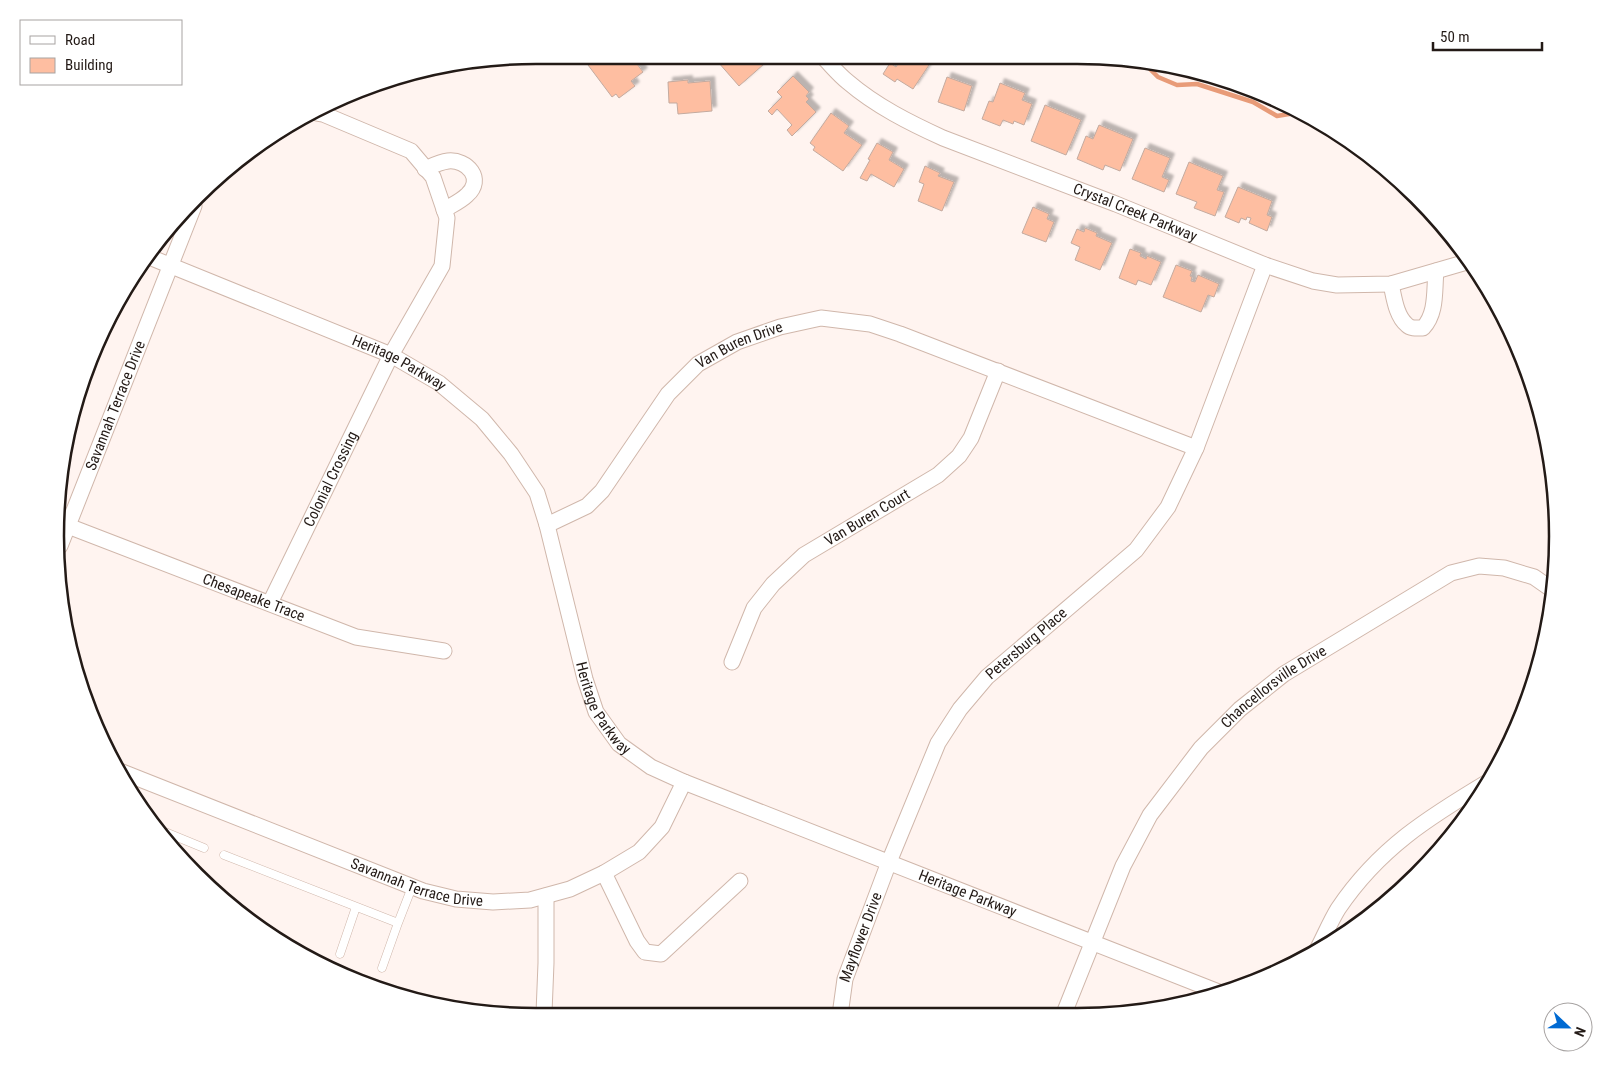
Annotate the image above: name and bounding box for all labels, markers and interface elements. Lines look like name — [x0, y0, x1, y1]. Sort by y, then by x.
legend — [20, 20, 182, 85]
scale bar — [1433, 20, 1542, 52]
text: 50 m — [1440, 28, 1470, 46]
text: Road — [65, 31, 95, 49]
text: Building — [65, 56, 113, 74]
street label: Crystal Creek Parkway — [1071, 180, 1200, 245]
street label: Van Buren Drive — [693, 318, 785, 372]
street label: Heritage Parkway — [349, 331, 450, 394]
street label: Savannah Terrace Drive — [82, 338, 149, 473]
street label: Colonial Crossing — [300, 428, 361, 530]
street label: Van Buren Court — [821, 485, 913, 550]
street label: Chesapeake Trace — [200, 570, 307, 625]
street label: Petersburg Place — [982, 604, 1071, 683]
street label: Chancellorsville Drive — [1217, 642, 1330, 732]
street label: Heritage Parkway — [572, 660, 634, 758]
street label: Savannah Terrace Drive — [348, 854, 484, 910]
street label: Heritage Parkway — [916, 866, 1019, 921]
street label: Mayflower Drive — [836, 890, 886, 985]
north arrow — [1543, 1002, 1593, 1052]
text: N — [1571, 1025, 1589, 1039]

